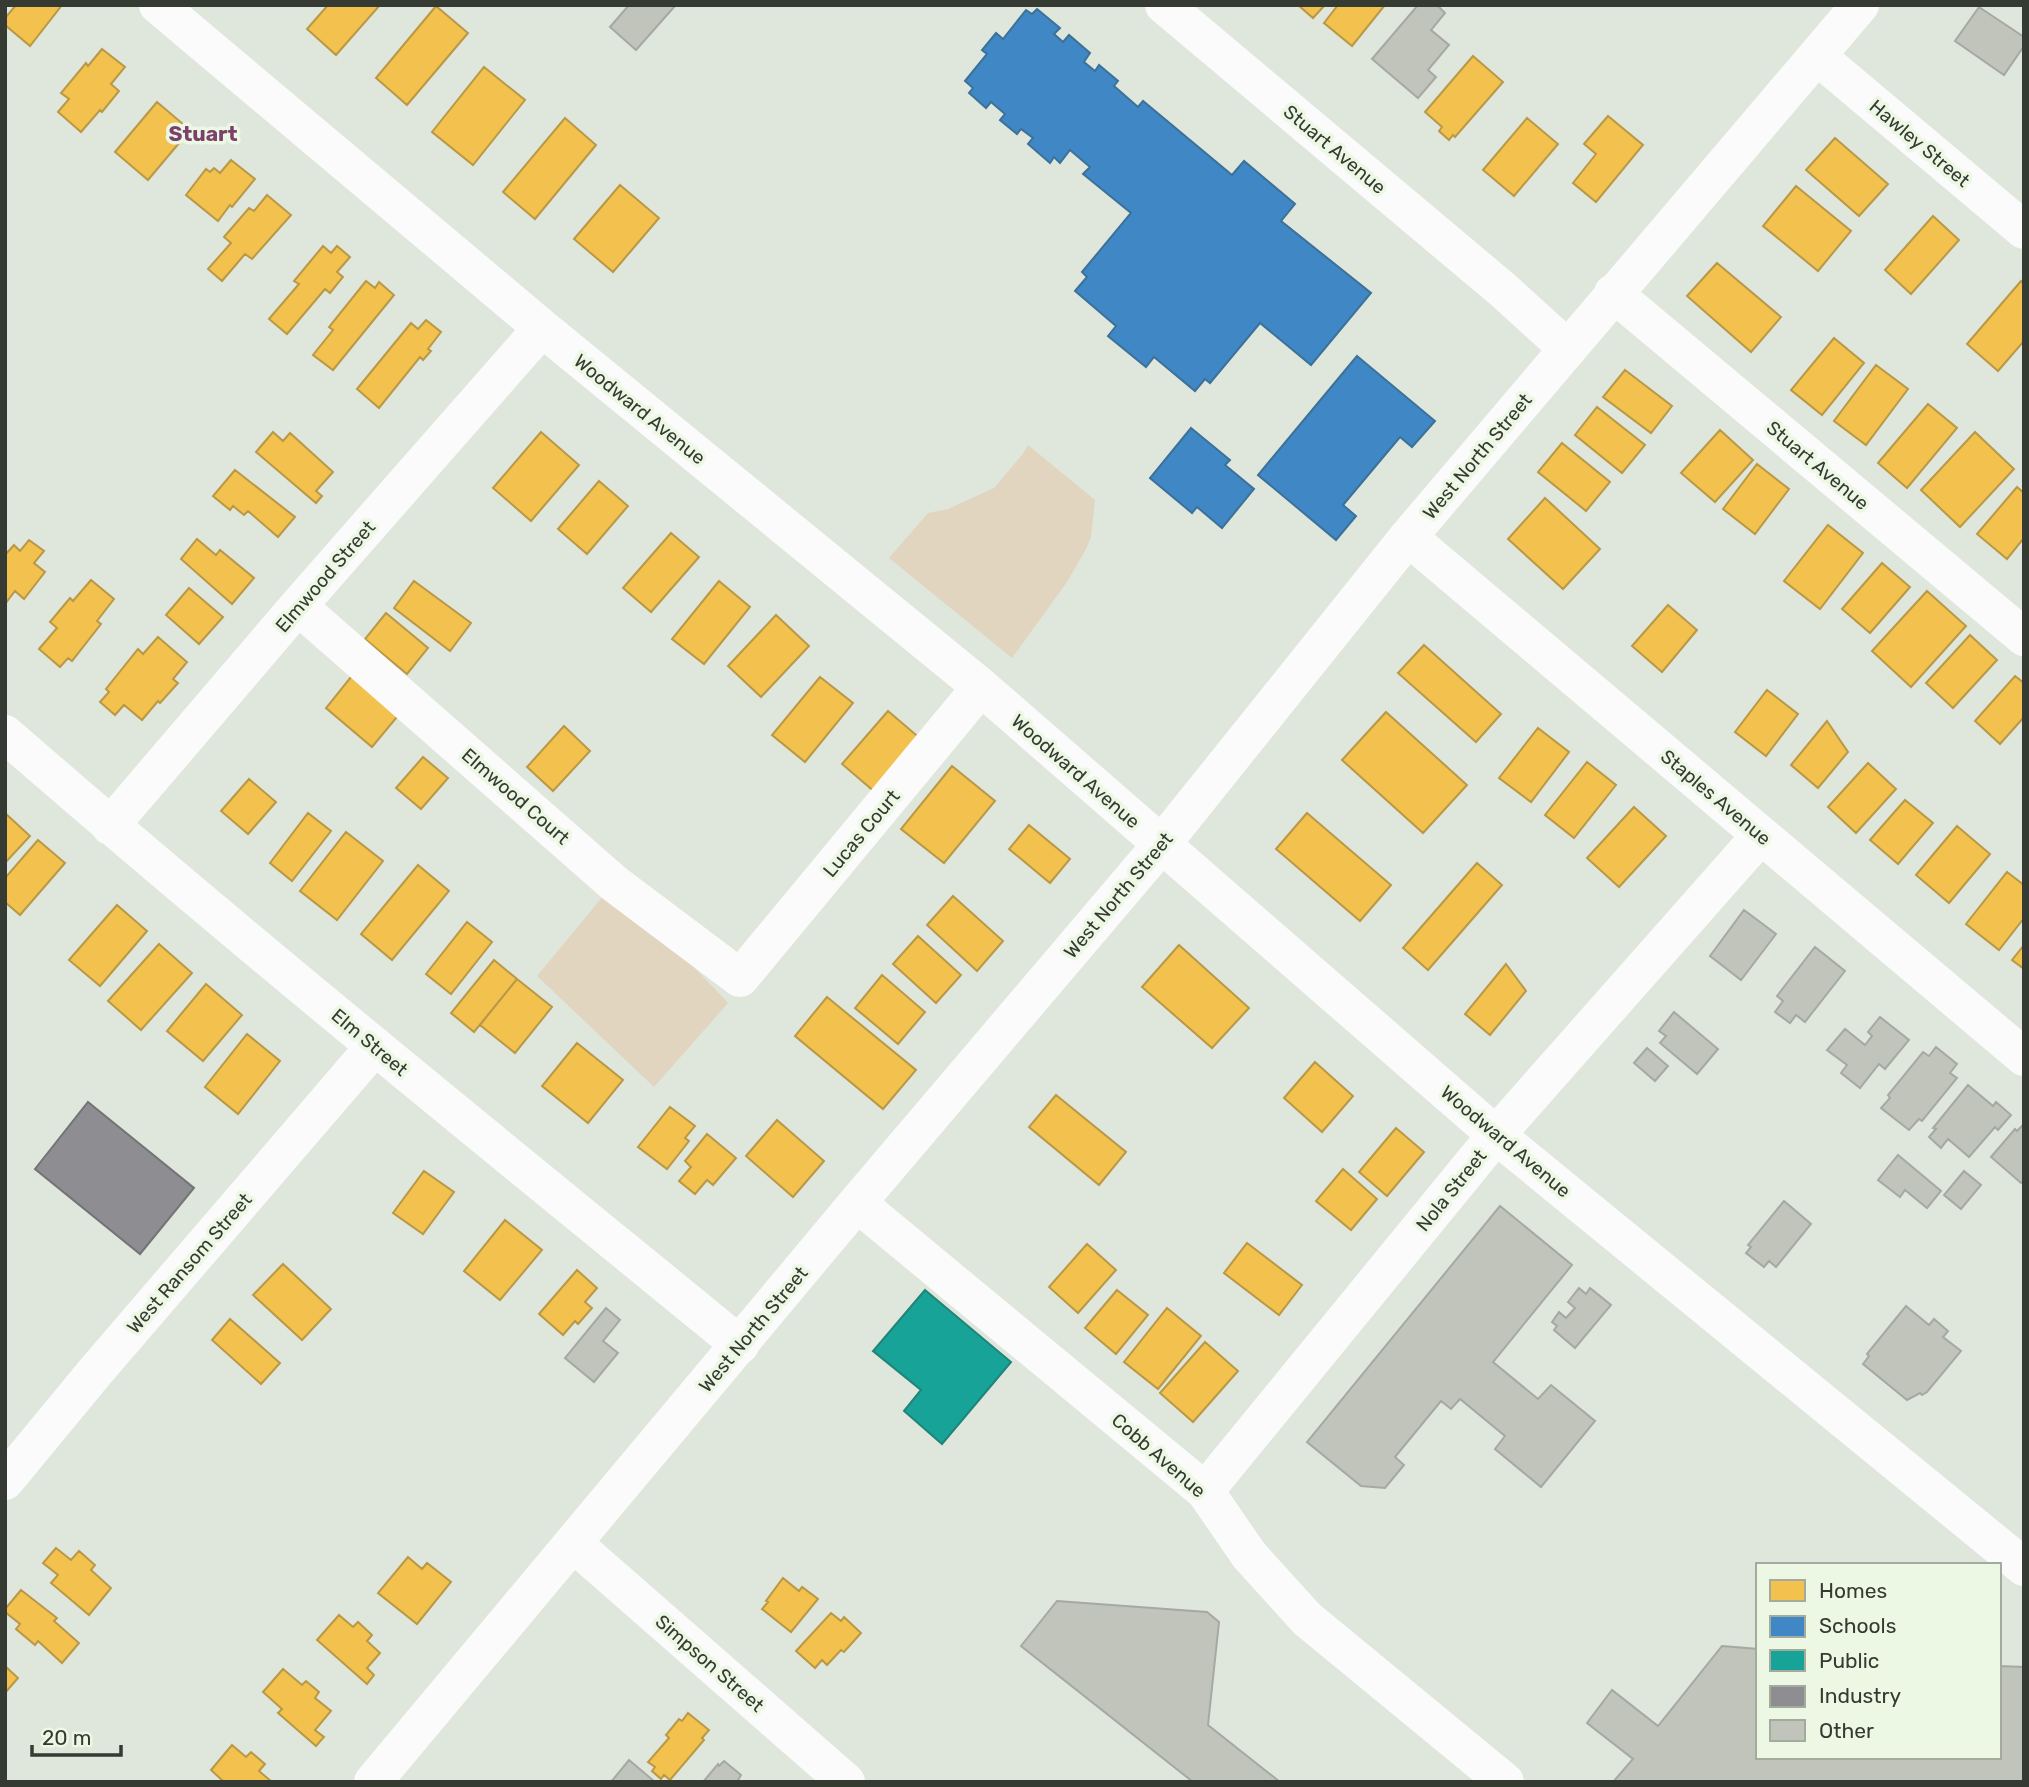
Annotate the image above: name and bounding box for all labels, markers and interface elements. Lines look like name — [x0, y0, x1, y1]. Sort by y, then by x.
street label: Hawley Street — [1865, 95, 1975, 192]
street label: Stuart Avenue — [1279, 100, 1391, 199]
district label: Stuart — [169, 121, 238, 146]
street label: Woodward Avenue — [569, 349, 710, 469]
street label: West North Street — [1418, 388, 1537, 524]
street label: Stuart Avenue — [1762, 416, 1874, 515]
street label: Elmwood Street — [271, 515, 381, 637]
street label: Woodward Avenue — [1007, 709, 1145, 833]
street label: Elmwood Court — [457, 743, 575, 850]
street label: Staples Avenue — [1656, 745, 1775, 850]
street label: Lucas Court — [818, 785, 905, 882]
street label: West North Street — [1059, 827, 1178, 963]
street label: Elm Street — [327, 1004, 413, 1081]
street label: Woodward Avenue — [1436, 1080, 1575, 1202]
street label: Nola Street — [1411, 1144, 1492, 1236]
street label: West Ransom Street — [122, 1188, 257, 1338]
street label: West North Street — [694, 1261, 813, 1397]
street label: Cobb Avenue — [1107, 1408, 1210, 1502]
legend — [1756, 1563, 2001, 1759]
text: Homes — [1819, 1578, 1887, 1603]
street label: Simpson Street — [651, 1610, 769, 1717]
text: Schools — [1819, 1613, 1896, 1638]
text: Public — [1819, 1648, 1879, 1673]
text: Industry — [1819, 1683, 1901, 1708]
scale bar — [32, 1714, 121, 1758]
text: Other — [1819, 1718, 1874, 1743]
text: 20 m — [42, 1725, 91, 1750]

